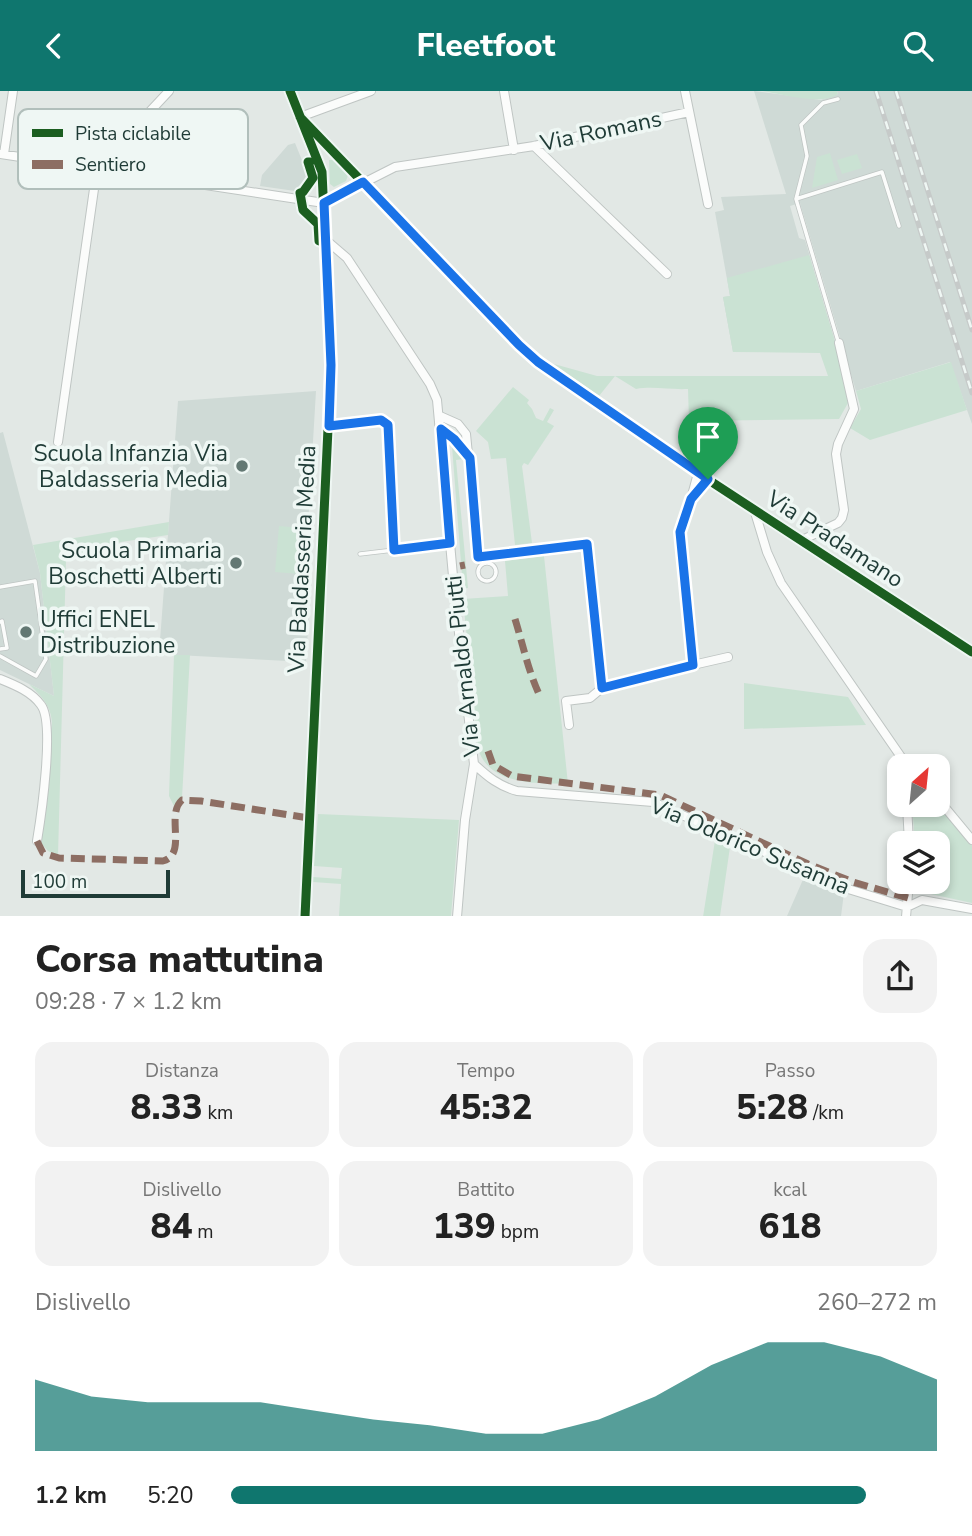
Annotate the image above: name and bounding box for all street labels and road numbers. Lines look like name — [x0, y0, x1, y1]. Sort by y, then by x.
street label: Via Romans — [537, 103, 664, 159]
street label: Via Baldasseria Media — [280, 444, 323, 675]
street label: Via Pradamano — [760, 483, 909, 595]
street label: Via Arnaldo Piutti — [438, 574, 488, 759]
street label: Via Odorico Susanna — [644, 789, 855, 902]

